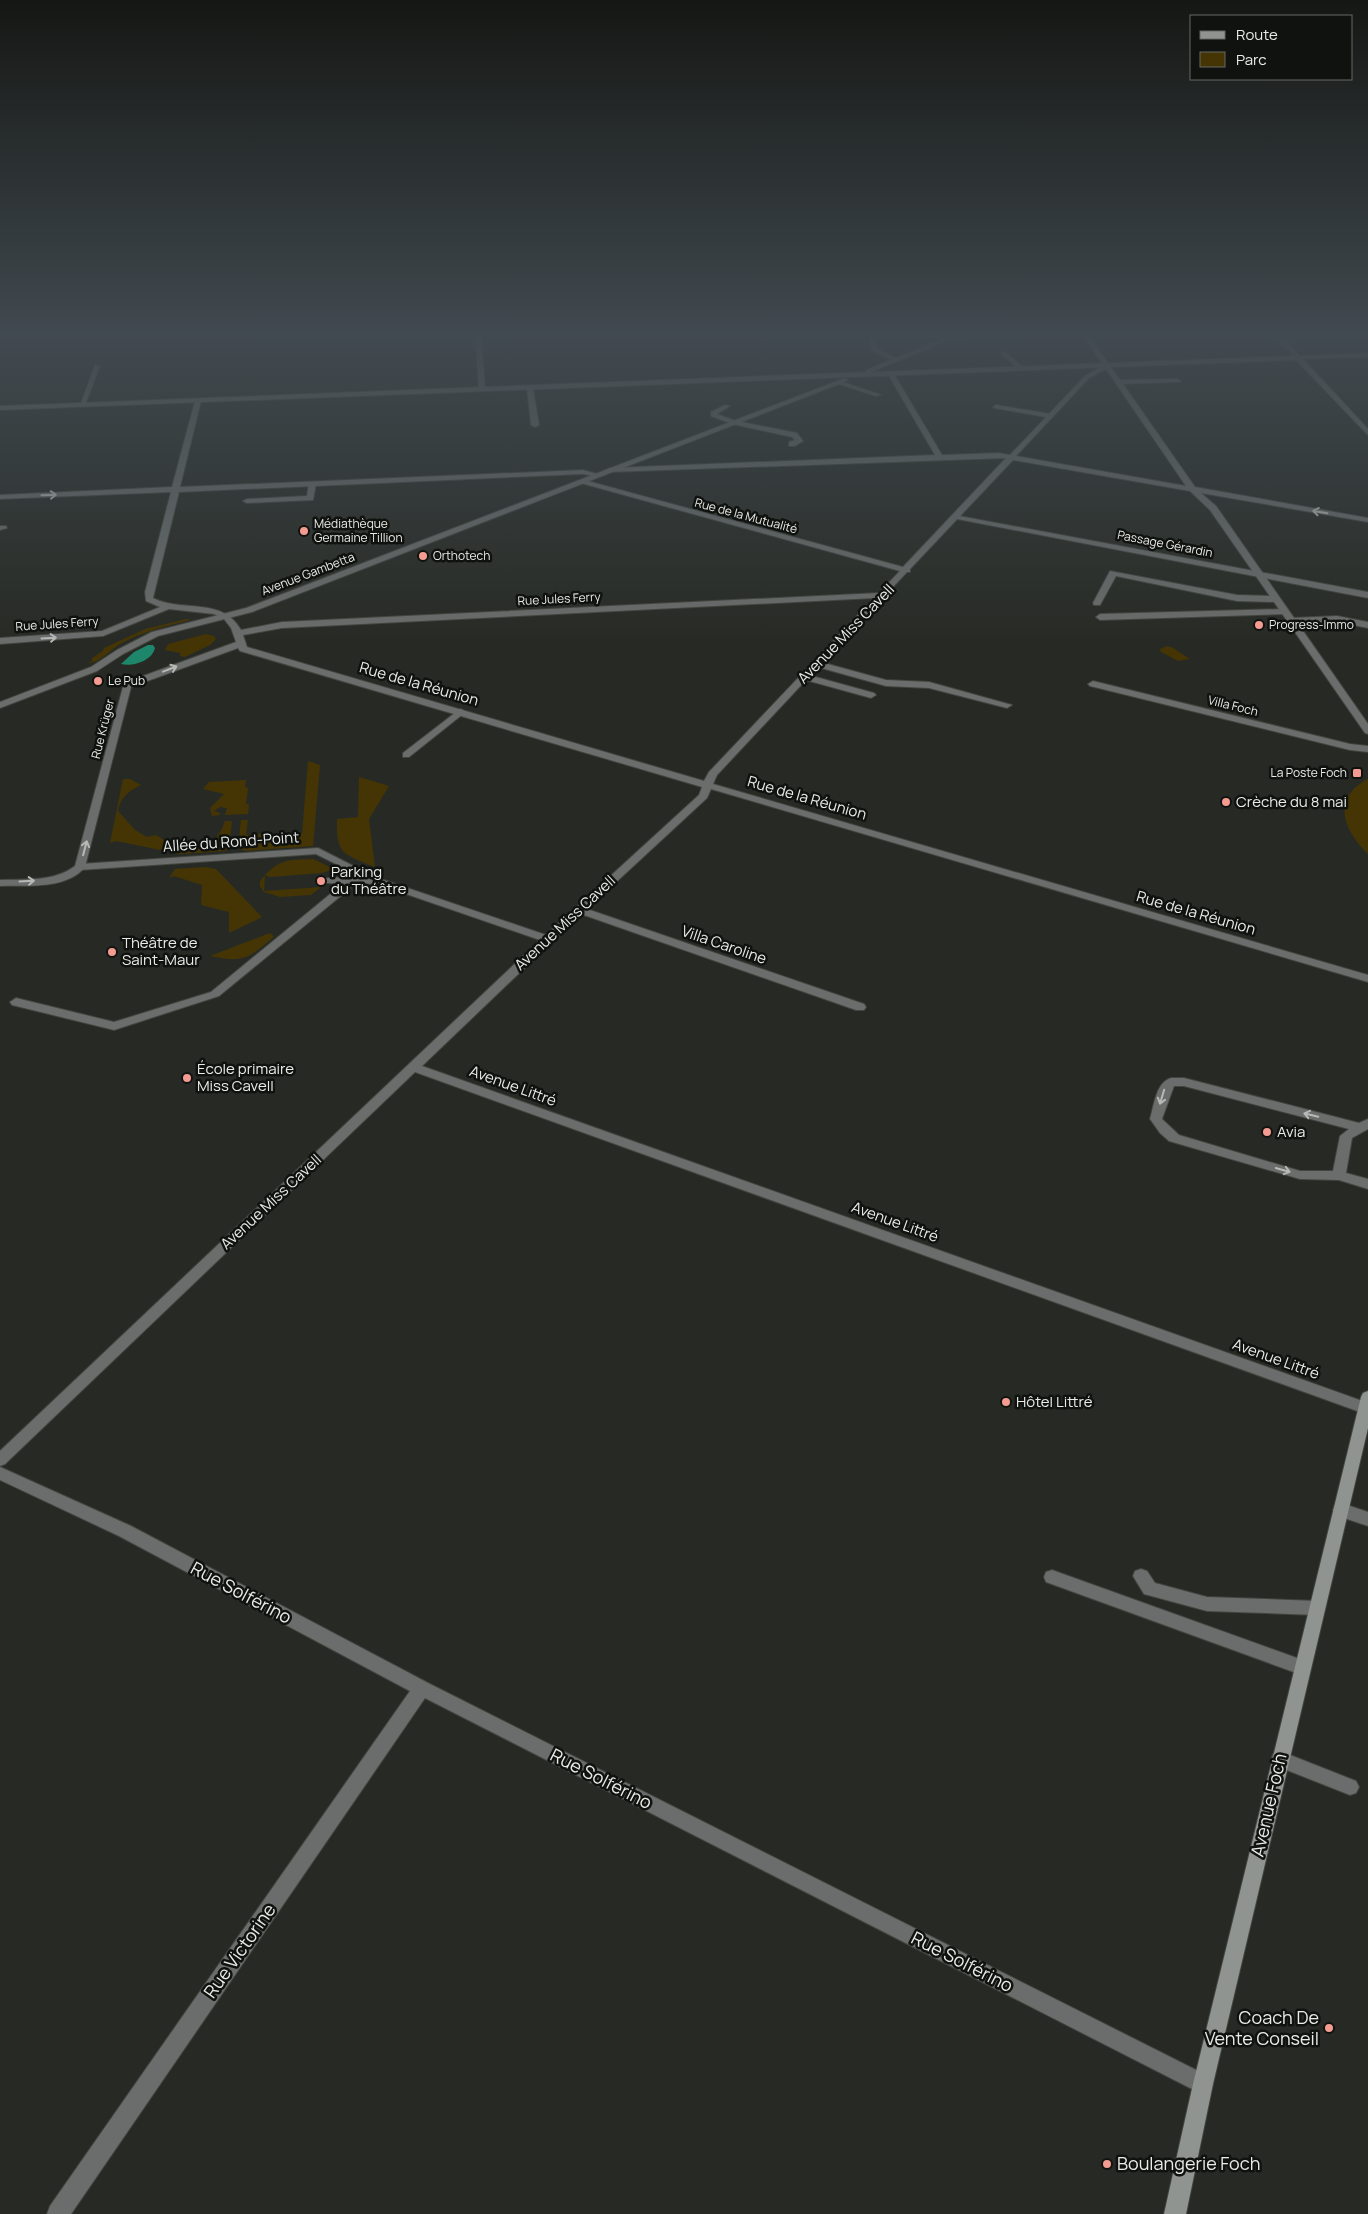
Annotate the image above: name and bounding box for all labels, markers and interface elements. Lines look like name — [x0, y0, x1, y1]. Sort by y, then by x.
legend — [1190, 15, 1353, 80]
text: Route — [1236, 24, 1278, 45]
text: Parc — [1236, 49, 1267, 70]
one-way arrow — [40, 491, 56, 500]
street label: Rue de la Mutualité — [693, 494, 799, 537]
one-way arrow — [1312, 506, 1328, 516]
place label: Médiathèque Germaine Tillion — [314, 515, 403, 546]
marker: Médiathèque Germaine Tillion — [298, 525, 310, 537]
street label: Passage Gérardin — [1116, 526, 1214, 561]
place label: Orthotech — [433, 547, 490, 564]
street label: Avenue Gambetta — [259, 548, 357, 599]
marker: Orthotech — [417, 550, 429, 562]
street label: Avenue Miss Cavell — [793, 579, 899, 688]
street label: Rue Jules Ferry — [517, 588, 602, 609]
street label: Rue Jules Ferry — [15, 612, 100, 635]
place label: Progress-Immo — [1269, 616, 1354, 633]
marker: Progress-Immo — [1253, 619, 1265, 631]
one-way arrow — [40, 633, 56, 642]
street label: Rue de la Réunion — [357, 656, 481, 711]
one-way arrow — [162, 663, 177, 672]
place label: Le Pub — [108, 672, 145, 689]
marker: Le Pub — [92, 675, 104, 687]
street label: Villa Foch — [1206, 691, 1260, 720]
street label: Rue Krüger — [87, 697, 118, 761]
place label: La Poste Foch — [1271, 764, 1347, 781]
marker: La Poste Foch — [1351, 767, 1363, 779]
street label: Rue de la Réunion — [745, 770, 869, 825]
place label: Crèche du 8 mai — [1236, 791, 1347, 812]
marker: Crèche du 8 mai — [1220, 796, 1232, 808]
street label: Allée du Rond-Point — [162, 826, 300, 857]
one-way arrow — [80, 841, 90, 857]
place label: Parking du Théâtre — [331, 861, 407, 899]
street label: Avenue Miss Cavell — [510, 870, 620, 975]
marker: Parking du Théâtre — [315, 875, 327, 887]
one-way arrow — [19, 877, 35, 886]
street label: Rue de la Réunion — [1134, 885, 1258, 940]
street label: Villa Caroline — [679, 920, 770, 969]
place label: Théâtre de Saint-Maur — [122, 932, 200, 970]
marker: Théâtre de Saint-Maur — [106, 946, 118, 958]
place label: École primaire Miss Cavell — [197, 1058, 294, 1096]
street label: Avenue Littré — [467, 1060, 560, 1111]
marker: École primaire Miss Cavell — [181, 1072, 193, 1084]
one-way arrow — [1157, 1089, 1167, 1105]
one-way arrow — [1304, 1110, 1320, 1119]
place label: Avia — [1277, 1121, 1305, 1142]
marker: Avia — [1261, 1126, 1273, 1138]
street label: Avenue Miss Cavell — [216, 1149, 326, 1254]
one-way arrow — [1275, 1166, 1291, 1176]
street label: Avenue Littré — [849, 1196, 942, 1247]
street label: Avenue Littré — [1230, 1333, 1323, 1384]
place label: Hôtel Littré — [1016, 1391, 1093, 1412]
marker: Hôtel Littré — [1000, 1396, 1012, 1408]
street label: Rue Solférino — [187, 1555, 296, 1629]
street label: Rue Solférino — [547, 1742, 656, 1814]
street label: Avenue Foch — [1244, 1751, 1292, 1859]
street label: Rue Victorine — [198, 1898, 281, 2002]
street label: Rue Solférino — [908, 1925, 1017, 1997]
place label: Coach De Vente Conseil — [1205, 2005, 1319, 2050]
marker: Coach De Vente Conseil — [1323, 2022, 1335, 2034]
place label: Boulangerie Foch — [1117, 2151, 1260, 2175]
marker: Boulangerie Foch — [1101, 2158, 1113, 2170]

